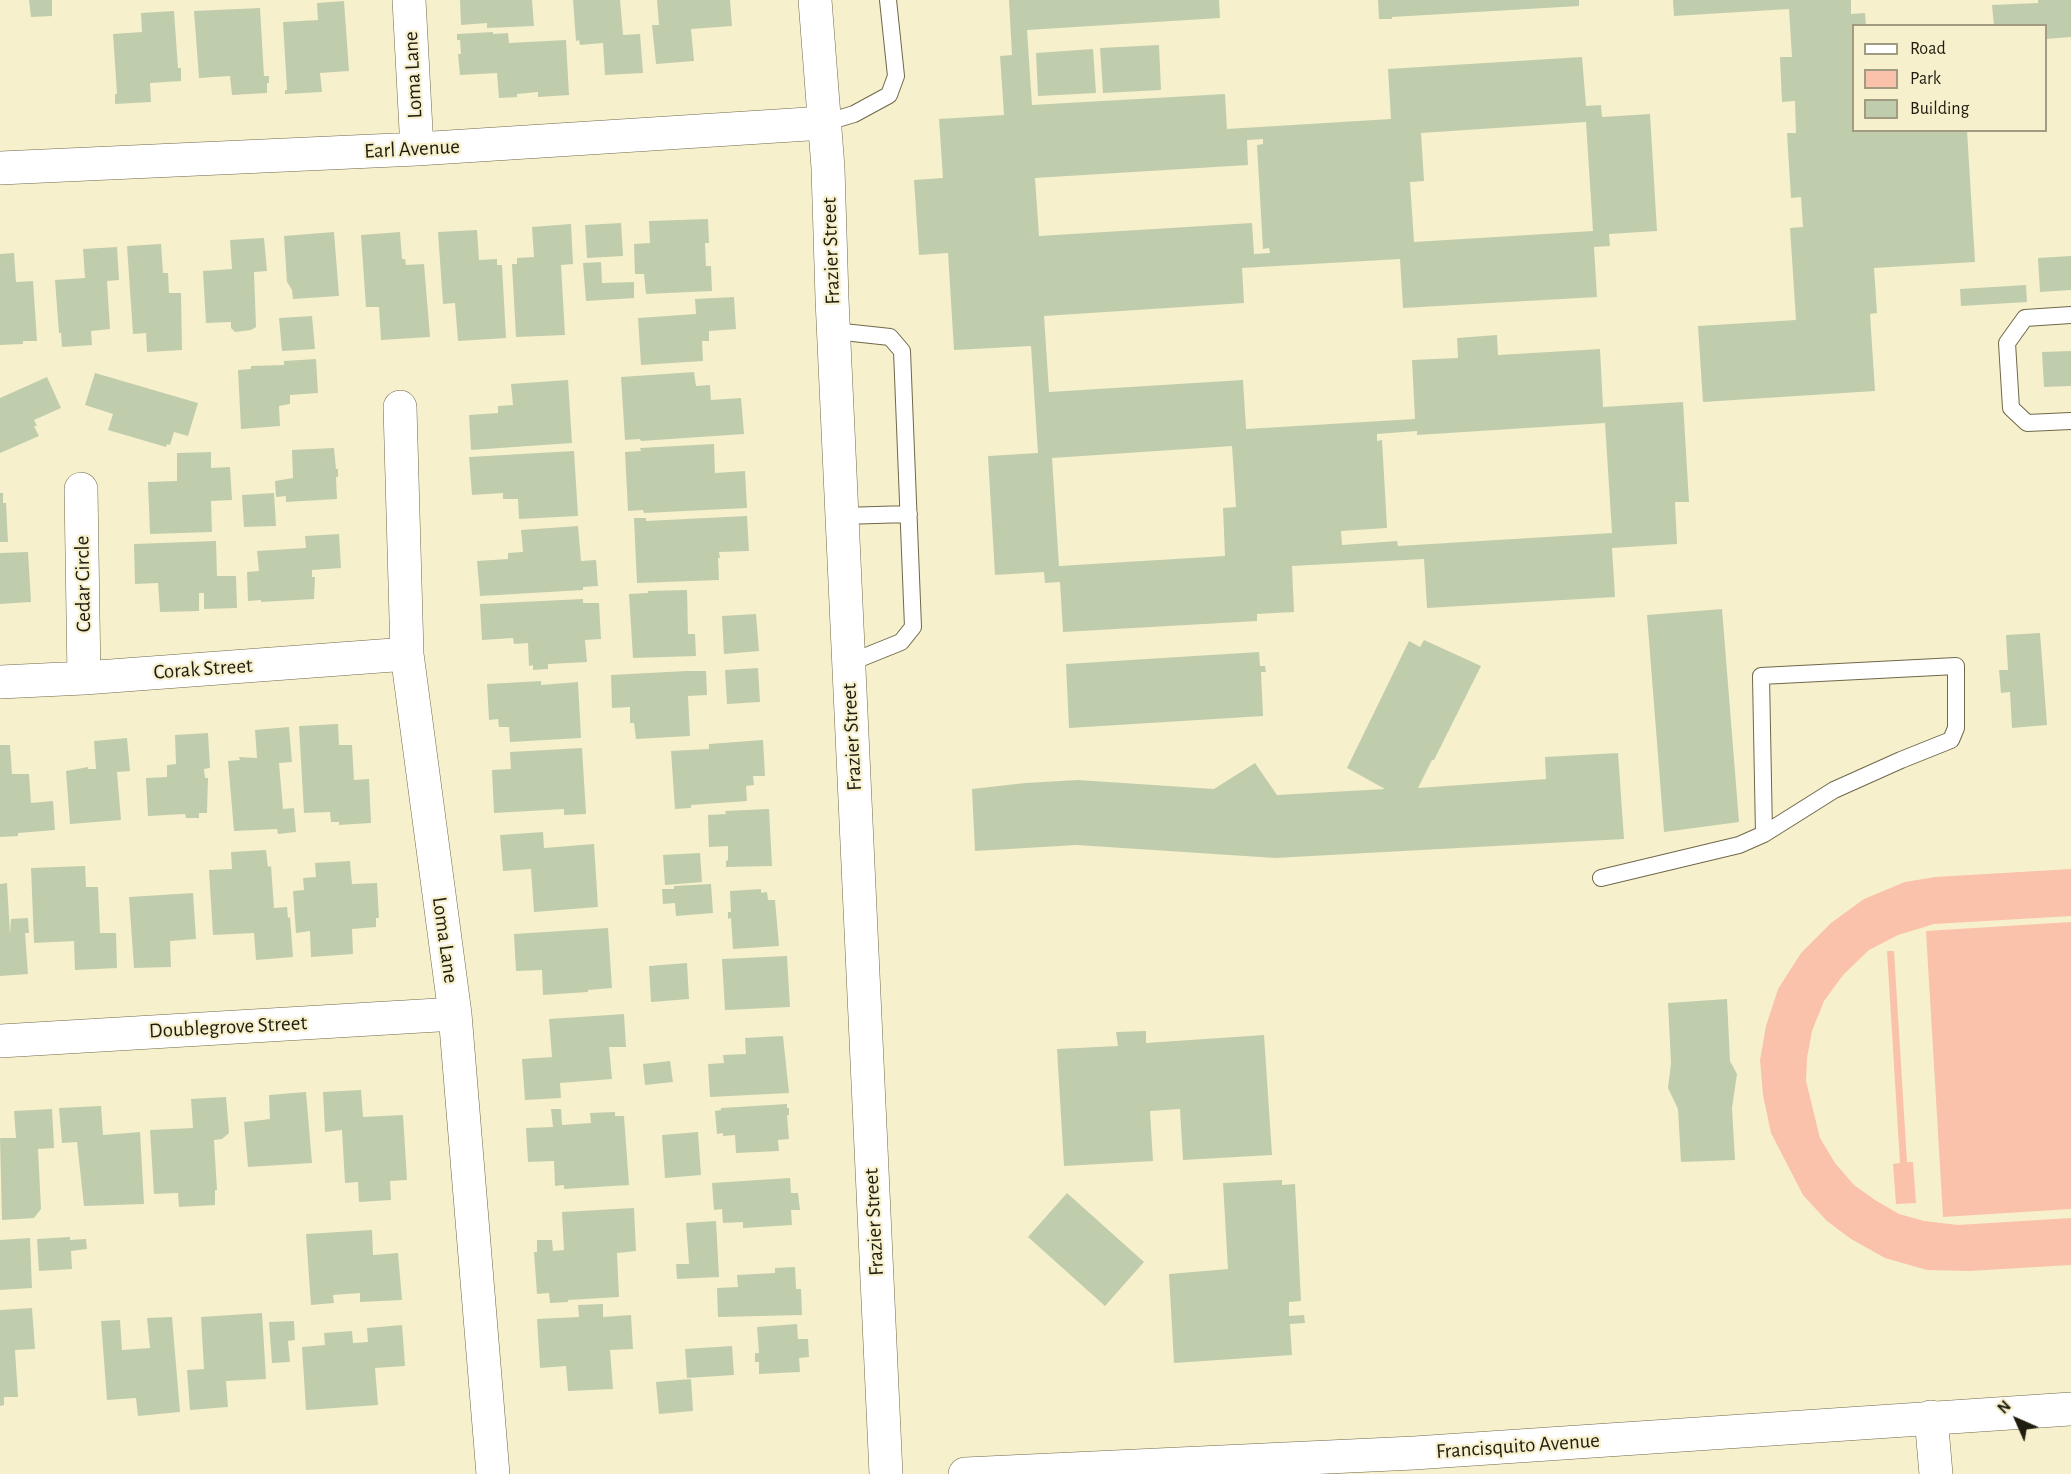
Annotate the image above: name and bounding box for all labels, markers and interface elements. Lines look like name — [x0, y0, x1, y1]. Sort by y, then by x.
legend — [1852, 24, 2047, 132]
street label: Loma Lane — [398, 31, 428, 119]
text: Road — [1910, 40, 1946, 58]
text: Park — [1910, 70, 1941, 88]
text: Building — [1910, 100, 1969, 118]
street label: Earl Avenue — [363, 134, 461, 164]
street label: Frazier Street — [817, 197, 845, 305]
street label: Cedar Circle — [70, 536, 96, 632]
street label: Corak Street — [153, 653, 253, 685]
street label: Frazier Street — [837, 683, 867, 791]
street label: Loma Lane — [426, 895, 464, 985]
street label: Doublegrove Street — [148, 1010, 308, 1044]
street label: Frazier Street — [859, 1168, 889, 1276]
north arrow — [1987, 1390, 2047, 1450]
text: N — [1995, 1398, 2014, 1417]
street label: Francisquito Avenue — [1435, 1428, 1601, 1464]

